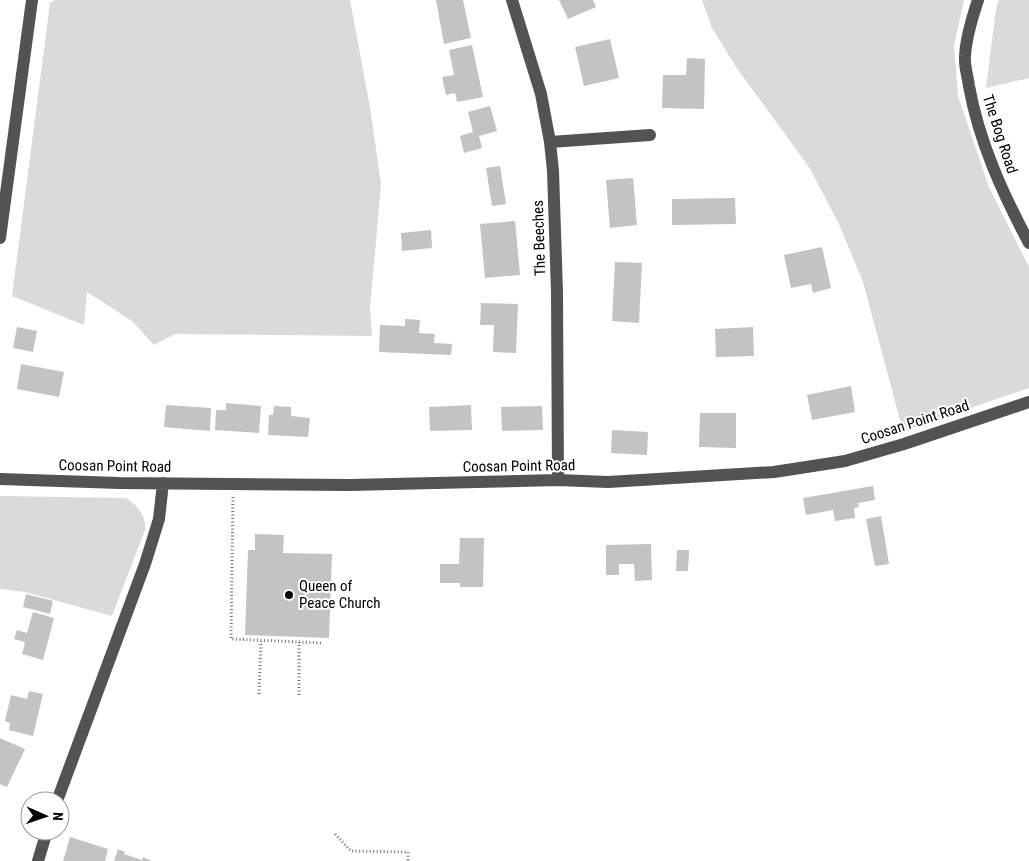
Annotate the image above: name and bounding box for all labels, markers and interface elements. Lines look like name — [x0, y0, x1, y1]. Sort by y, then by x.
street label: The Bog Road — [979, 92, 1021, 176]
street label: The Beeches — [529, 200, 549, 276]
street label: Coosan Point Road — [859, 396, 971, 448]
street label: Coosan Point Road — [58, 456, 172, 476]
street label: Coosan Point Road — [462, 456, 576, 476]
place label: Queen of Peace Church — [299, 577, 380, 612]
marker: Queen of Peace Church — [283, 589, 295, 601]
north arrow — [20, 791, 70, 841]
text: N — [50, 812, 66, 821]

